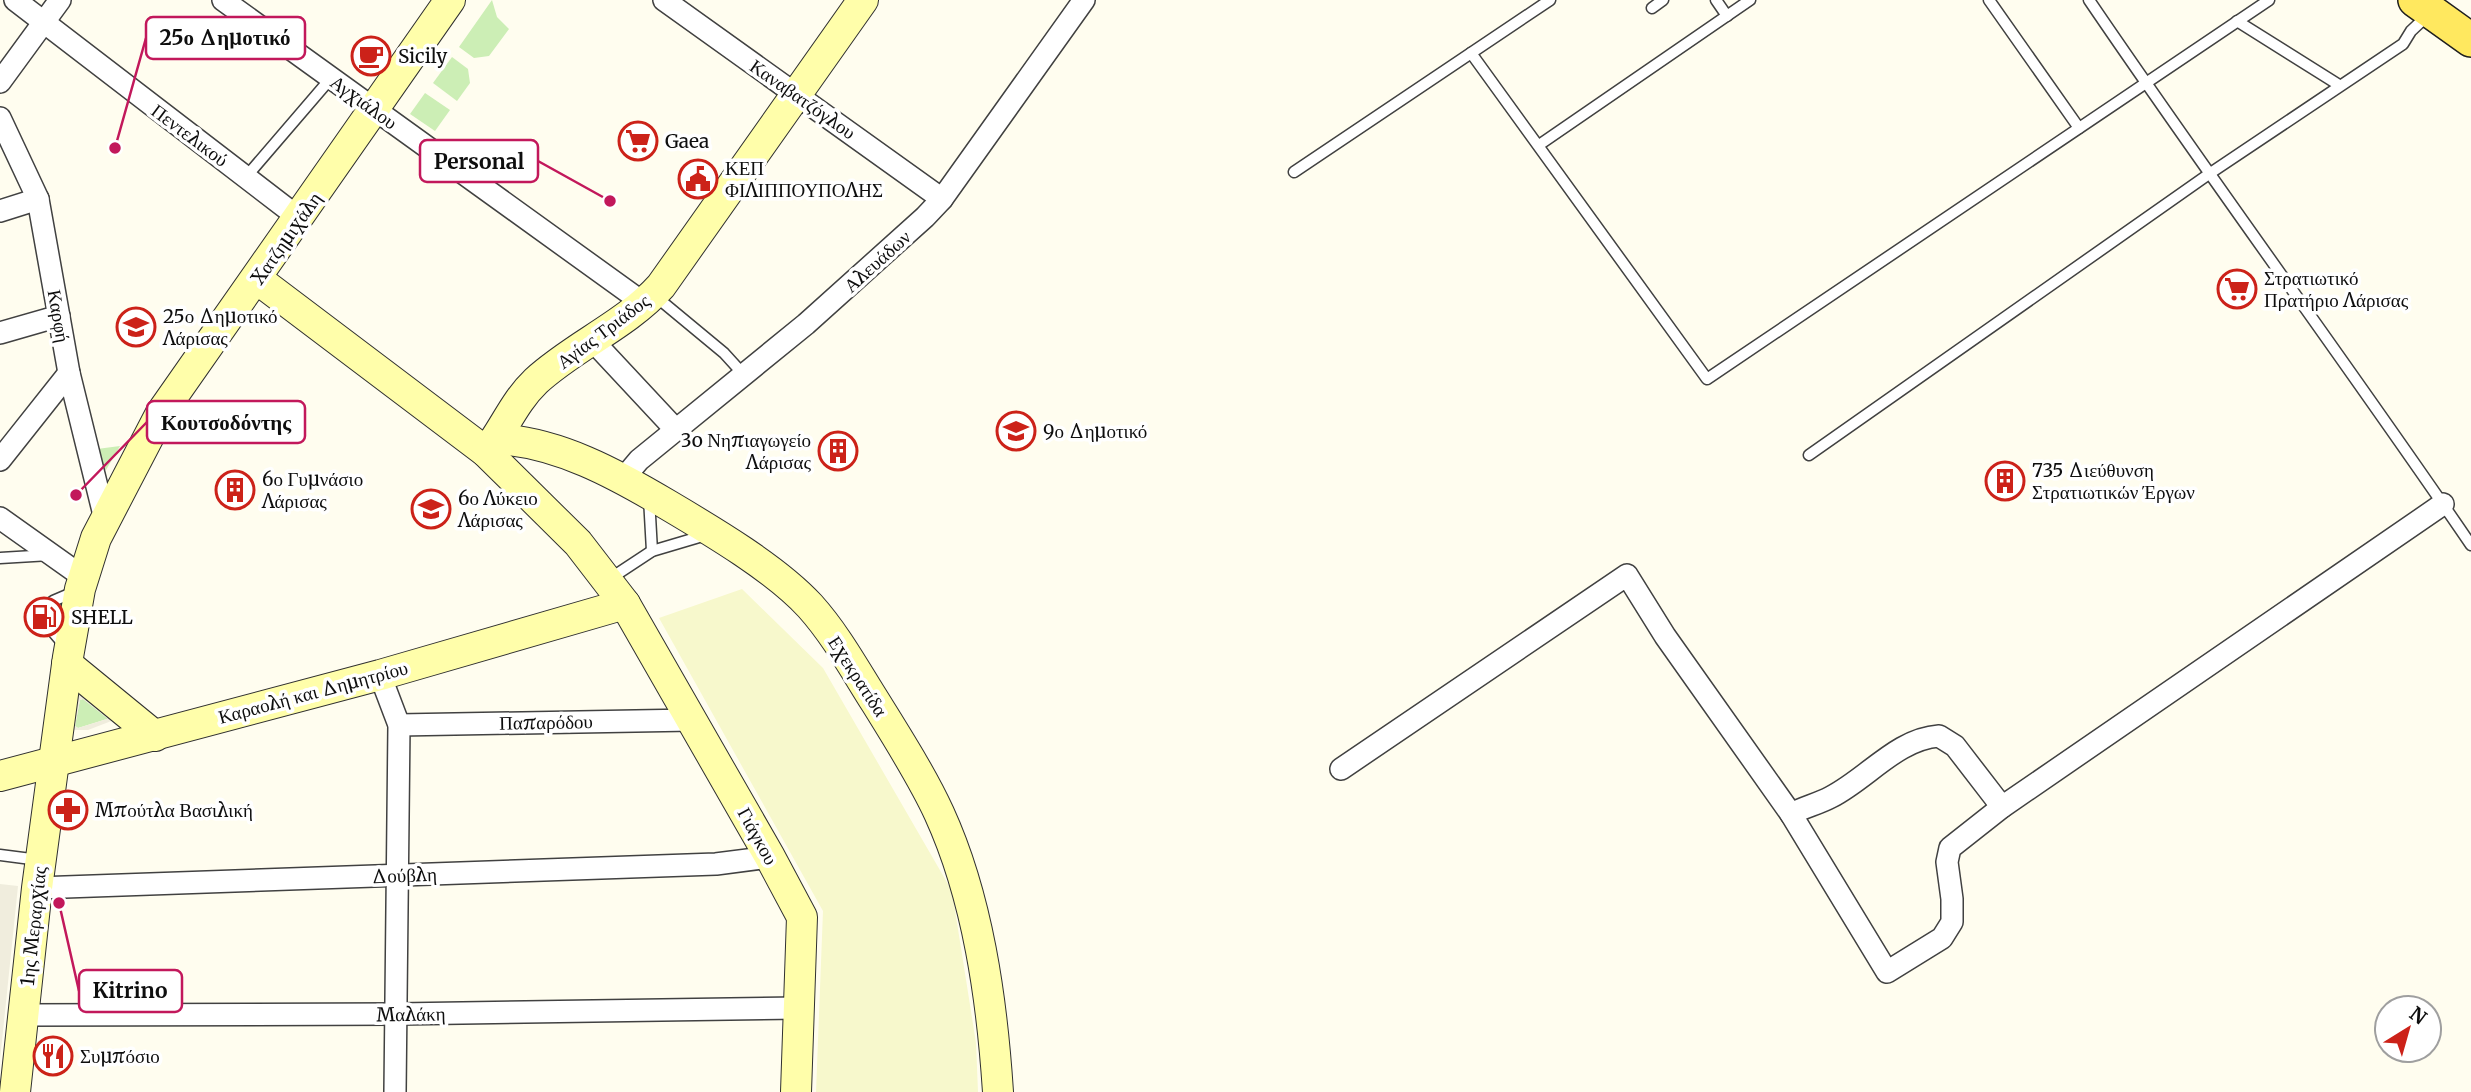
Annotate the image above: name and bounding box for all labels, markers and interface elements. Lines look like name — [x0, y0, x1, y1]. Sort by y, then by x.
callout: 25ο Δημοτικό — [146, 17, 305, 59]
text: 25ο Δημοτικό — [159, 24, 291, 51]
cafe icon: Sicily — [350, 35, 392, 77]
place label: Sicily — [398, 44, 447, 68]
street label: Καναβατζόγλου — [745, 54, 861, 144]
street label: Αγχιάλου — [326, 70, 402, 134]
street label: Πεντελικού — [147, 98, 233, 172]
supermarket icon: Gaea — [617, 120, 659, 162]
place label: Gaea — [665, 129, 709, 153]
callout: Personal — [420, 140, 538, 182]
text: Personal — [434, 148, 525, 175]
place label: ΚΕΠ ΦΙΛΙΠΠΟΥΠΟΛΗΣ — [725, 156, 883, 202]
public building icon: ΚΕΠ ΦΙΛΙΠΠΟΥΠΟΛΗΣ — [677, 158, 719, 200]
street label: Χατζημιχάλη — [245, 187, 327, 289]
street label: Αλευάδων — [838, 224, 916, 297]
place label: Στρατιωτικό Πρατήριο Λάρισας — [2264, 266, 2409, 312]
supermarket icon: Στρατιωτικό Πρατήριο Λάρισας — [2216, 268, 2258, 310]
street label: Καρφή — [43, 288, 75, 344]
street label: Αγίας Τριάδος — [552, 288, 655, 374]
place label: 25ο Δημοτικό Λάρισας — [162, 304, 278, 350]
school or university icon: 25ο Δημοτικό Λάρισας — [115, 306, 157, 348]
callout: Κουτσοδόντης — [147, 401, 305, 443]
text: Κουτσοδόντης — [161, 409, 292, 436]
school or university icon: 9ο Δημοτικό — [995, 410, 1037, 452]
place label: 9ο Δημοτικό — [1043, 419, 1147, 443]
place label: 3o Νηπιαγωγείο Λάρισας — [681, 428, 811, 474]
building icon: 3o Νηπιαγωγείο Λάρισας — [817, 430, 859, 472]
place label: 735 Διεύθυνση Στρατιωτικών Έργων — [2032, 458, 2195, 504]
building icon: 735 Διεύθυνση Στρατιωτικών Έργων — [1984, 460, 2026, 502]
place label: 6ο Γυμνάσιο Λάρισας — [261, 467, 363, 513]
building icon: 6ο Γυμνάσιο Λάρισας — [214, 469, 256, 511]
place label: 6ο Λύκειο Λάρισας — [457, 486, 538, 532]
school or university icon: 6ο Λύκειο Λάρισας — [410, 488, 452, 530]
fuel station icon: SHELL — [23, 596, 65, 638]
place label: SHELL — [71, 605, 133, 629]
street label: Εχεκρατίδα — [823, 631, 893, 721]
street label: Καραολή και Δημητρίου — [216, 655, 410, 729]
street label: Παπαρόδου — [499, 709, 593, 735]
pharmacy icon: Μπούτλα Βασιλική — [47, 789, 89, 831]
place label: Μπούτλα Βασιλική — [95, 798, 253, 822]
street label: Γιάγκου — [733, 803, 783, 869]
street label: Δούβλη — [371, 862, 437, 888]
street label: 1ης Μεραρχίας — [15, 865, 51, 987]
callout: Kitrino — [79, 970, 182, 1012]
text: Kitrino — [93, 977, 167, 1004]
north arrow — [2373, 994, 2443, 1064]
street label: Μαλάκη — [376, 1001, 446, 1027]
text: N — [2405, 1001, 2431, 1030]
restaurant icon: Συμπόσιο — [32, 1035, 74, 1077]
place label: Συμπόσιο — [80, 1044, 160, 1068]

